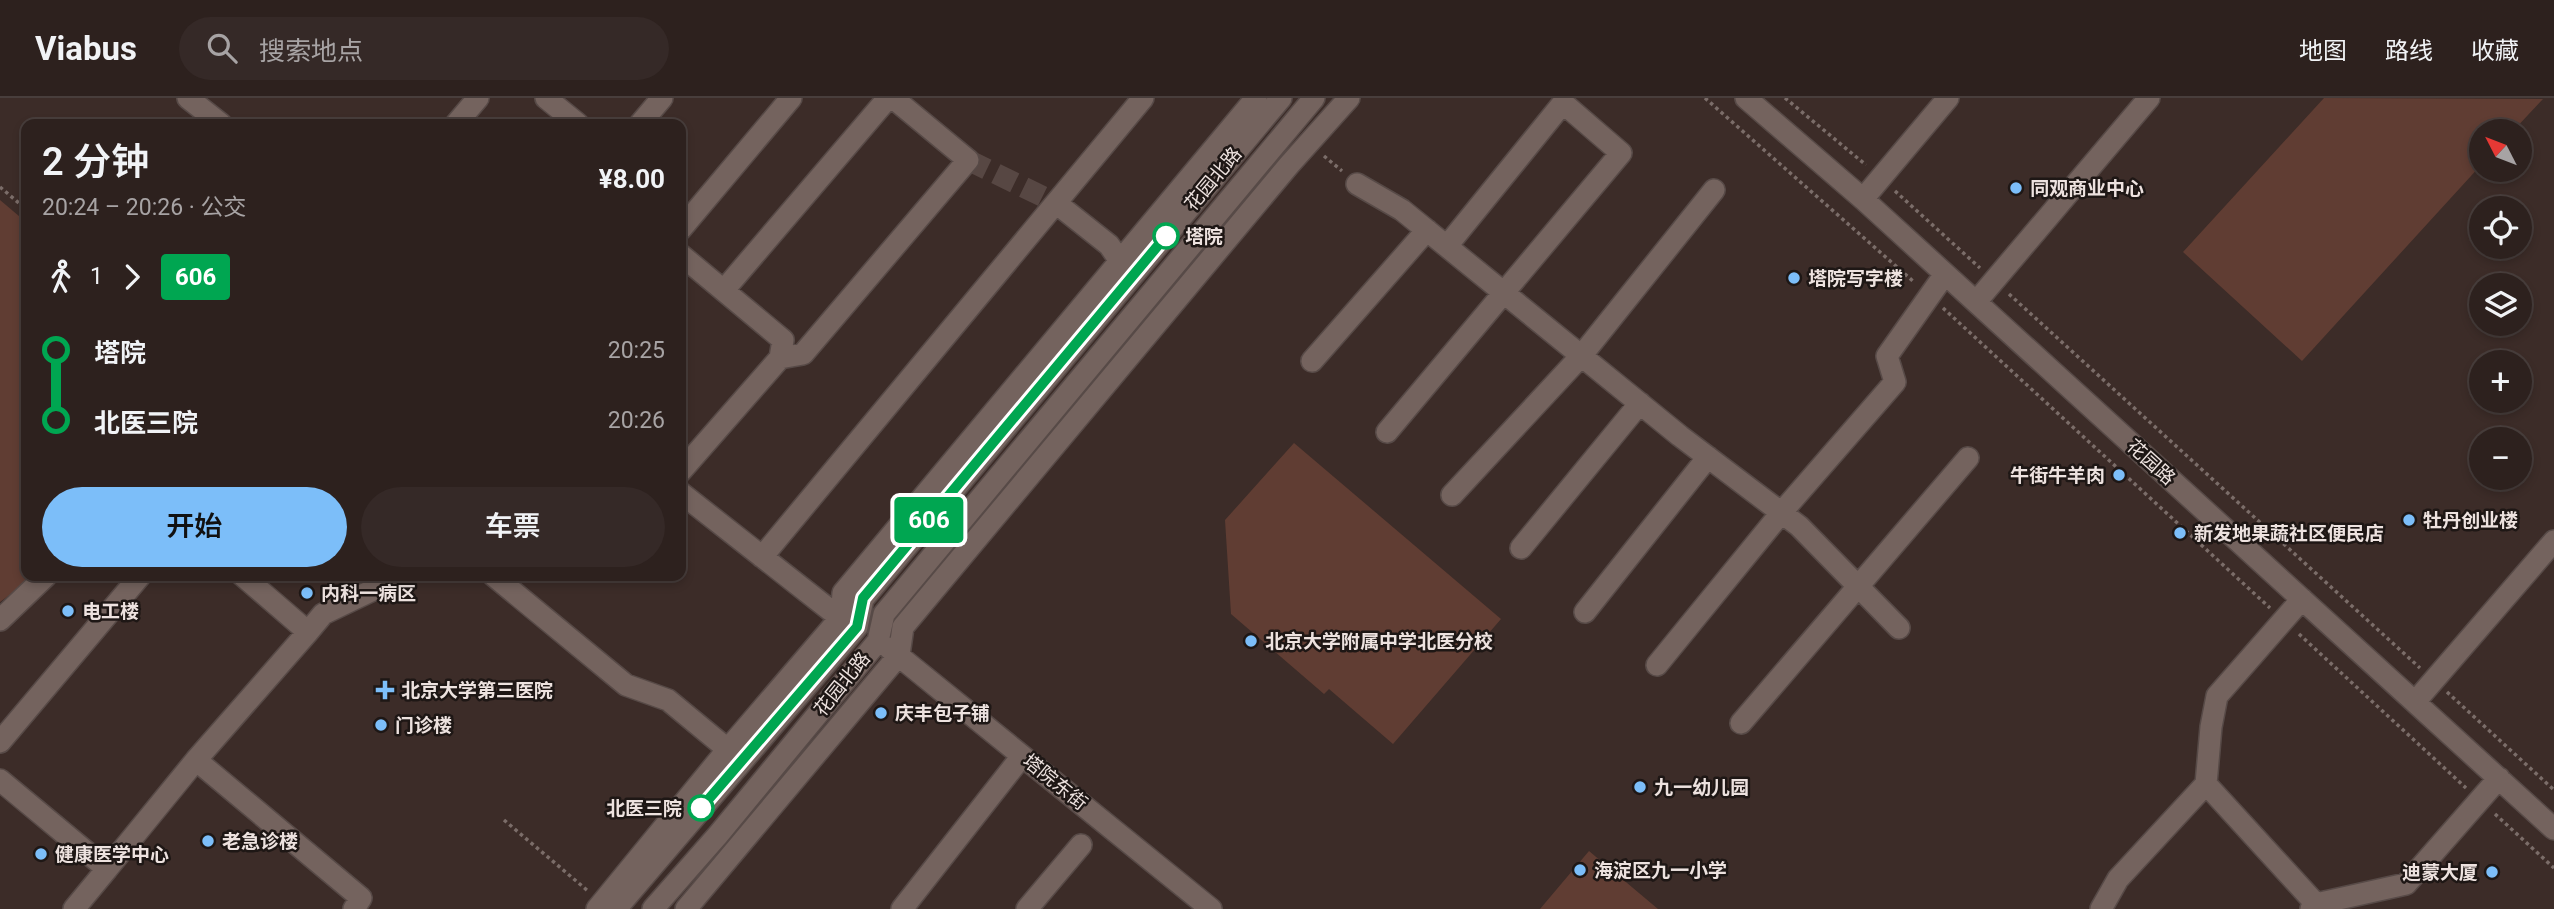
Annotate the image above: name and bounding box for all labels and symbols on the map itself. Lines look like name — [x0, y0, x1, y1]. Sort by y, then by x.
north arrow — [2469, 119, 2532, 182]
street label: 花园北路 — [1180, 142, 1246, 216]
place label: 同观商业中心 — [2030, 177, 2144, 200]
marker: 同观商业中心 — [2008, 180, 2024, 196]
marker: 塔院 — [1153, 223, 1179, 249]
place label: 塔院 — [1185, 225, 1223, 248]
place label: 塔院写字楼 — [1808, 267, 1903, 290]
marker: 塔院写字楼 — [1786, 270, 1802, 286]
street label: 花园路 — [2122, 434, 2180, 490]
place label: 牛街牛羊肉 — [2010, 464, 2105, 487]
marker: 牛街牛羊肉 — [2111, 467, 2127, 483]
line badge: 606 — [889, 497, 969, 543]
place label: 牡丹创业楼 — [2423, 509, 2518, 532]
marker: 牡丹创业楼 — [2401, 512, 2417, 528]
place label: 新发地果蔬社区便民店 — [2194, 522, 2384, 545]
marker: 新发地果蔬社区便民店 — [2172, 525, 2188, 541]
place label: 内科一病区 — [321, 582, 416, 605]
marker: 内科一病区 — [299, 585, 315, 601]
place label: 电工楼 — [82, 600, 139, 623]
marker: 电工楼 — [60, 603, 76, 619]
place label: 北京大学附属中学北医分校 — [1265, 630, 1493, 653]
marker: 北京大学附属中学北医分校 — [1243, 633, 1259, 649]
street label: 花园北路 — [809, 647, 875, 721]
place label: 北京大学第三医院 — [401, 679, 553, 702]
marker: 北京大学第三医院 — [375, 680, 395, 700]
place label: 庆丰包子铺 — [895, 702, 990, 725]
marker: 庆丰包子铺 — [873, 705, 889, 721]
place label: 门诊楼 — [395, 714, 452, 737]
marker: 门诊楼 — [373, 717, 389, 733]
street label: 塔院东街 — [1018, 749, 1092, 815]
place label: 九一幼儿园 — [1654, 776, 1749, 799]
marker: 九一幼儿园 — [1632, 779, 1648, 795]
marker: 北医三院 — [688, 795, 714, 821]
place label: 北医三院 — [606, 797, 682, 820]
place label: 老急诊楼 — [222, 830, 298, 853]
marker: 老急诊楼 — [200, 833, 216, 849]
place label: 健康医学中心 — [55, 843, 169, 866]
marker: 健康医学中心 — [33, 846, 49, 862]
place label: 海淀区九一小学 — [1594, 859, 1727, 882]
place label: 迪蒙大厦 — [2402, 861, 2478, 884]
marker: 海淀区九一小学 — [1572, 862, 1588, 878]
marker: 迪蒙大厦 — [2484, 864, 2500, 880]

